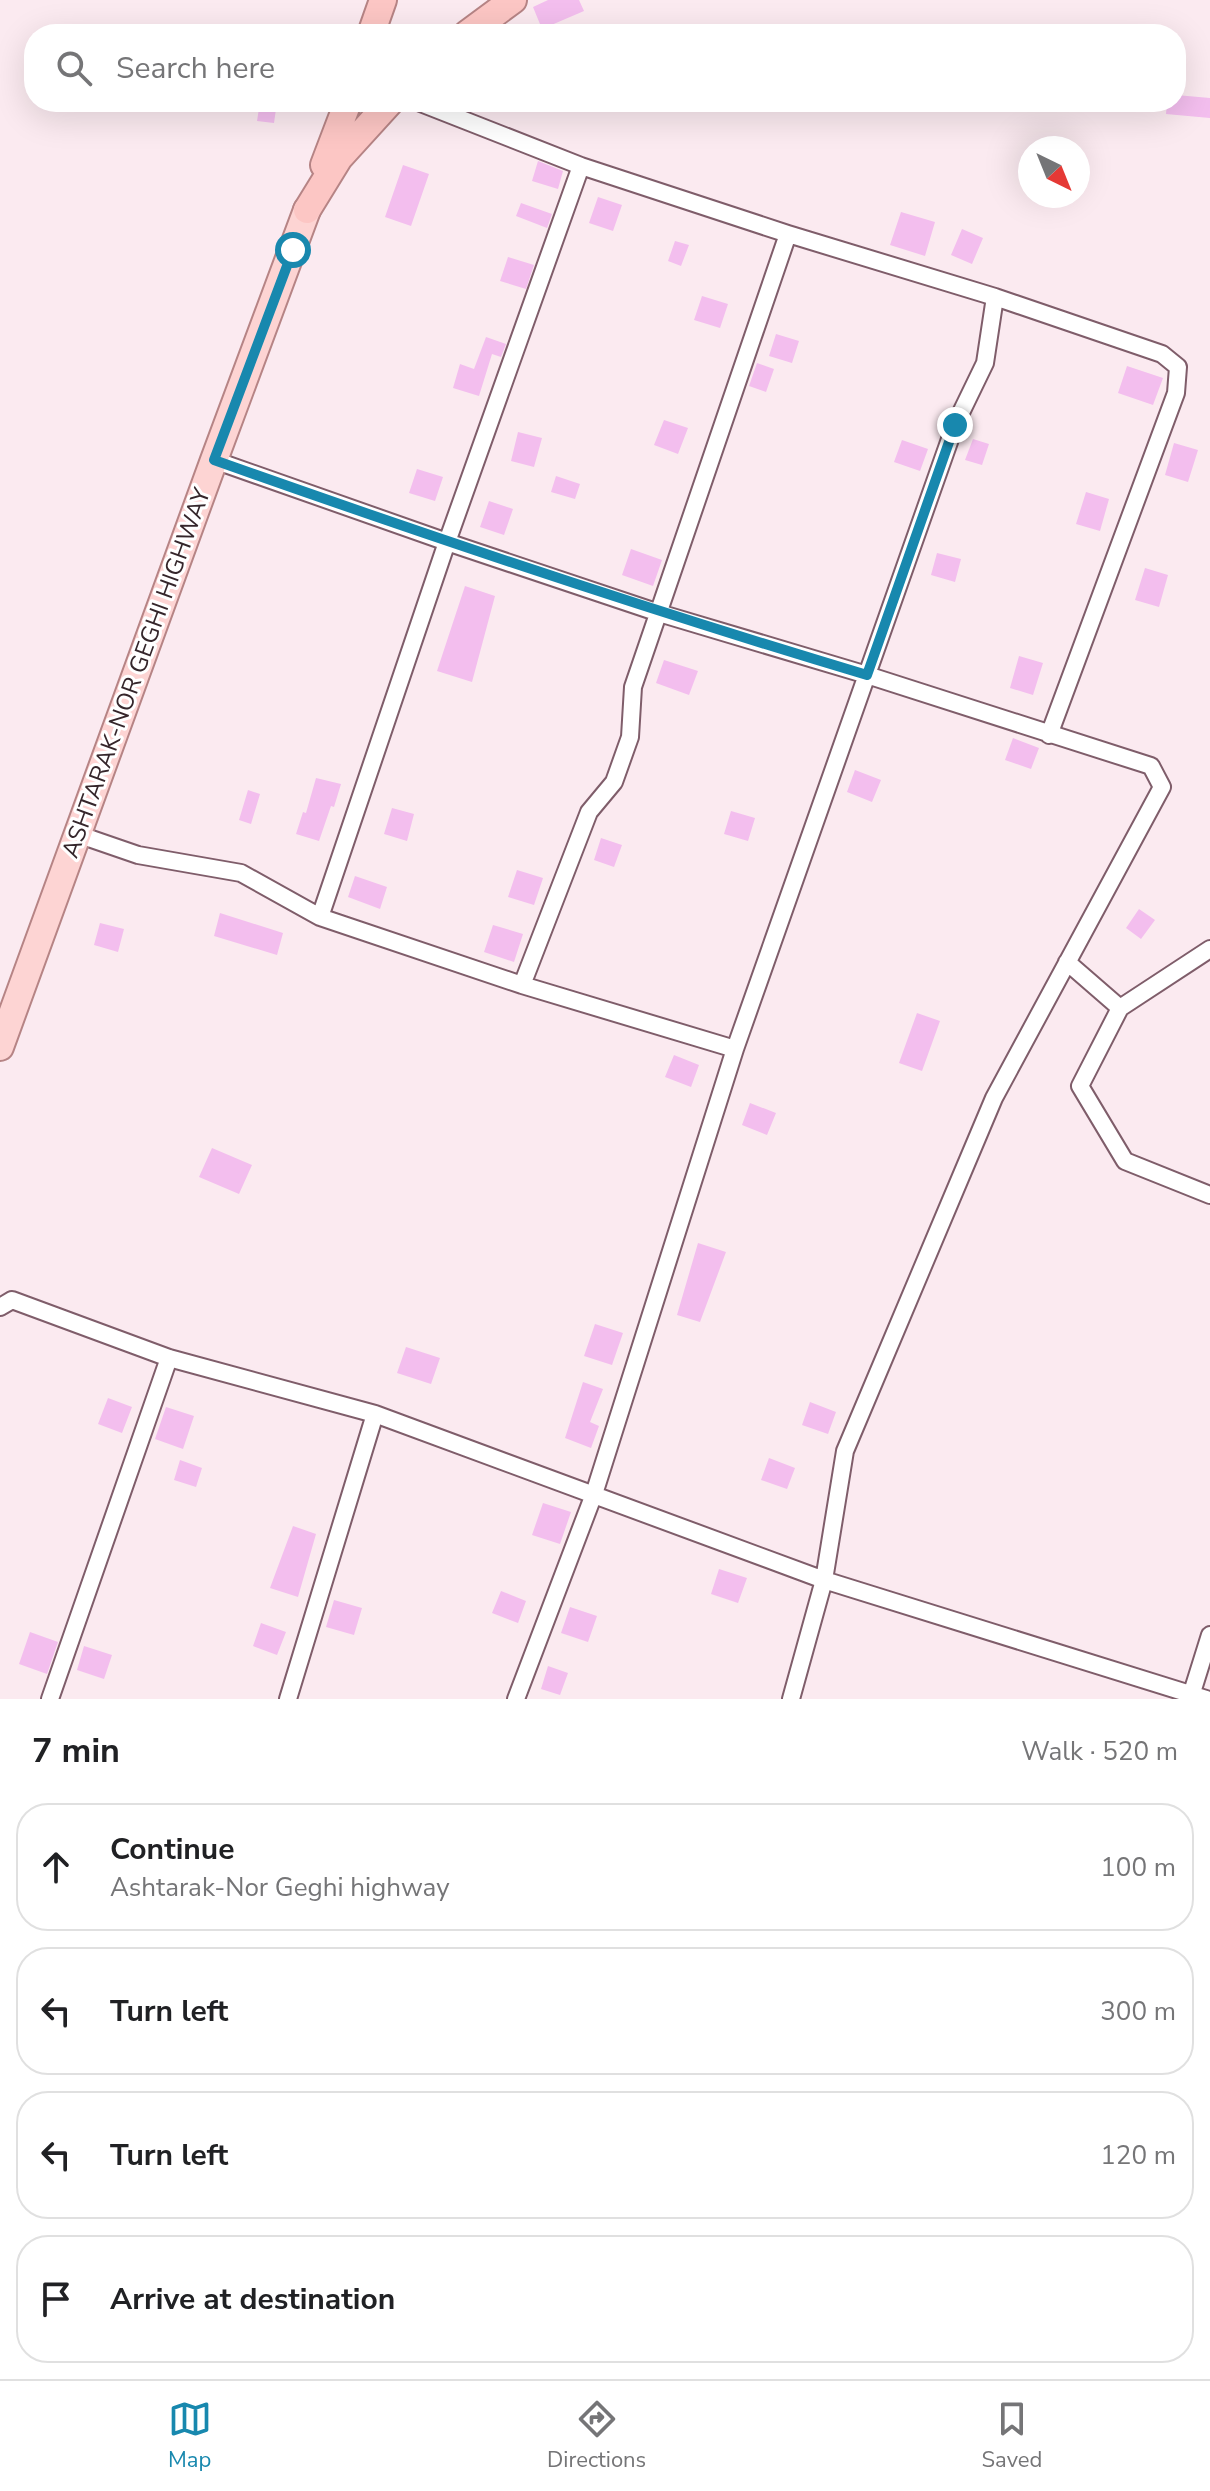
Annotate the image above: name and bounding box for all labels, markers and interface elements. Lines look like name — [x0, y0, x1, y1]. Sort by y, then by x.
search box — [24, 24, 1186, 112]
icon: search — [52, 46, 96, 90]
text: Search here — [116, 48, 275, 89]
north arrow — [1018, 136, 1090, 208]
route start — [275, 232, 311, 268]
route end — [937, 407, 973, 443]
street label: ASHTARAK-NOR GEGHI HIGHWAY — [54, 483, 218, 862]
text: 7 min — [32, 1728, 120, 1774]
text: Walk · 520 m — [1021, 1734, 1178, 1769]
text: Continue — [110, 1829, 235, 1870]
icon: ahead — [34, 1845, 78, 1889]
text: 100 m — [1100, 1850, 1176, 1885]
text: Ashtarak-Nor Geghi highway — [110, 1870, 450, 1905]
icon: left — [34, 1989, 78, 2033]
text: Turn left — [110, 1991, 228, 2032]
text: 300 m — [1100, 1994, 1176, 2029]
icon: left — [34, 2133, 78, 2177]
text: Turn left — [110, 2135, 228, 2176]
text: 120 m — [1100, 2138, 1176, 2173]
icon: arrive — [34, 2277, 78, 2321]
text: Arrive at destination — [110, 2279, 395, 2320]
tab: Map — [168, 2397, 212, 2475]
tab: Directions — [547, 2397, 646, 2475]
tab: Saved — [982, 2397, 1042, 2475]

